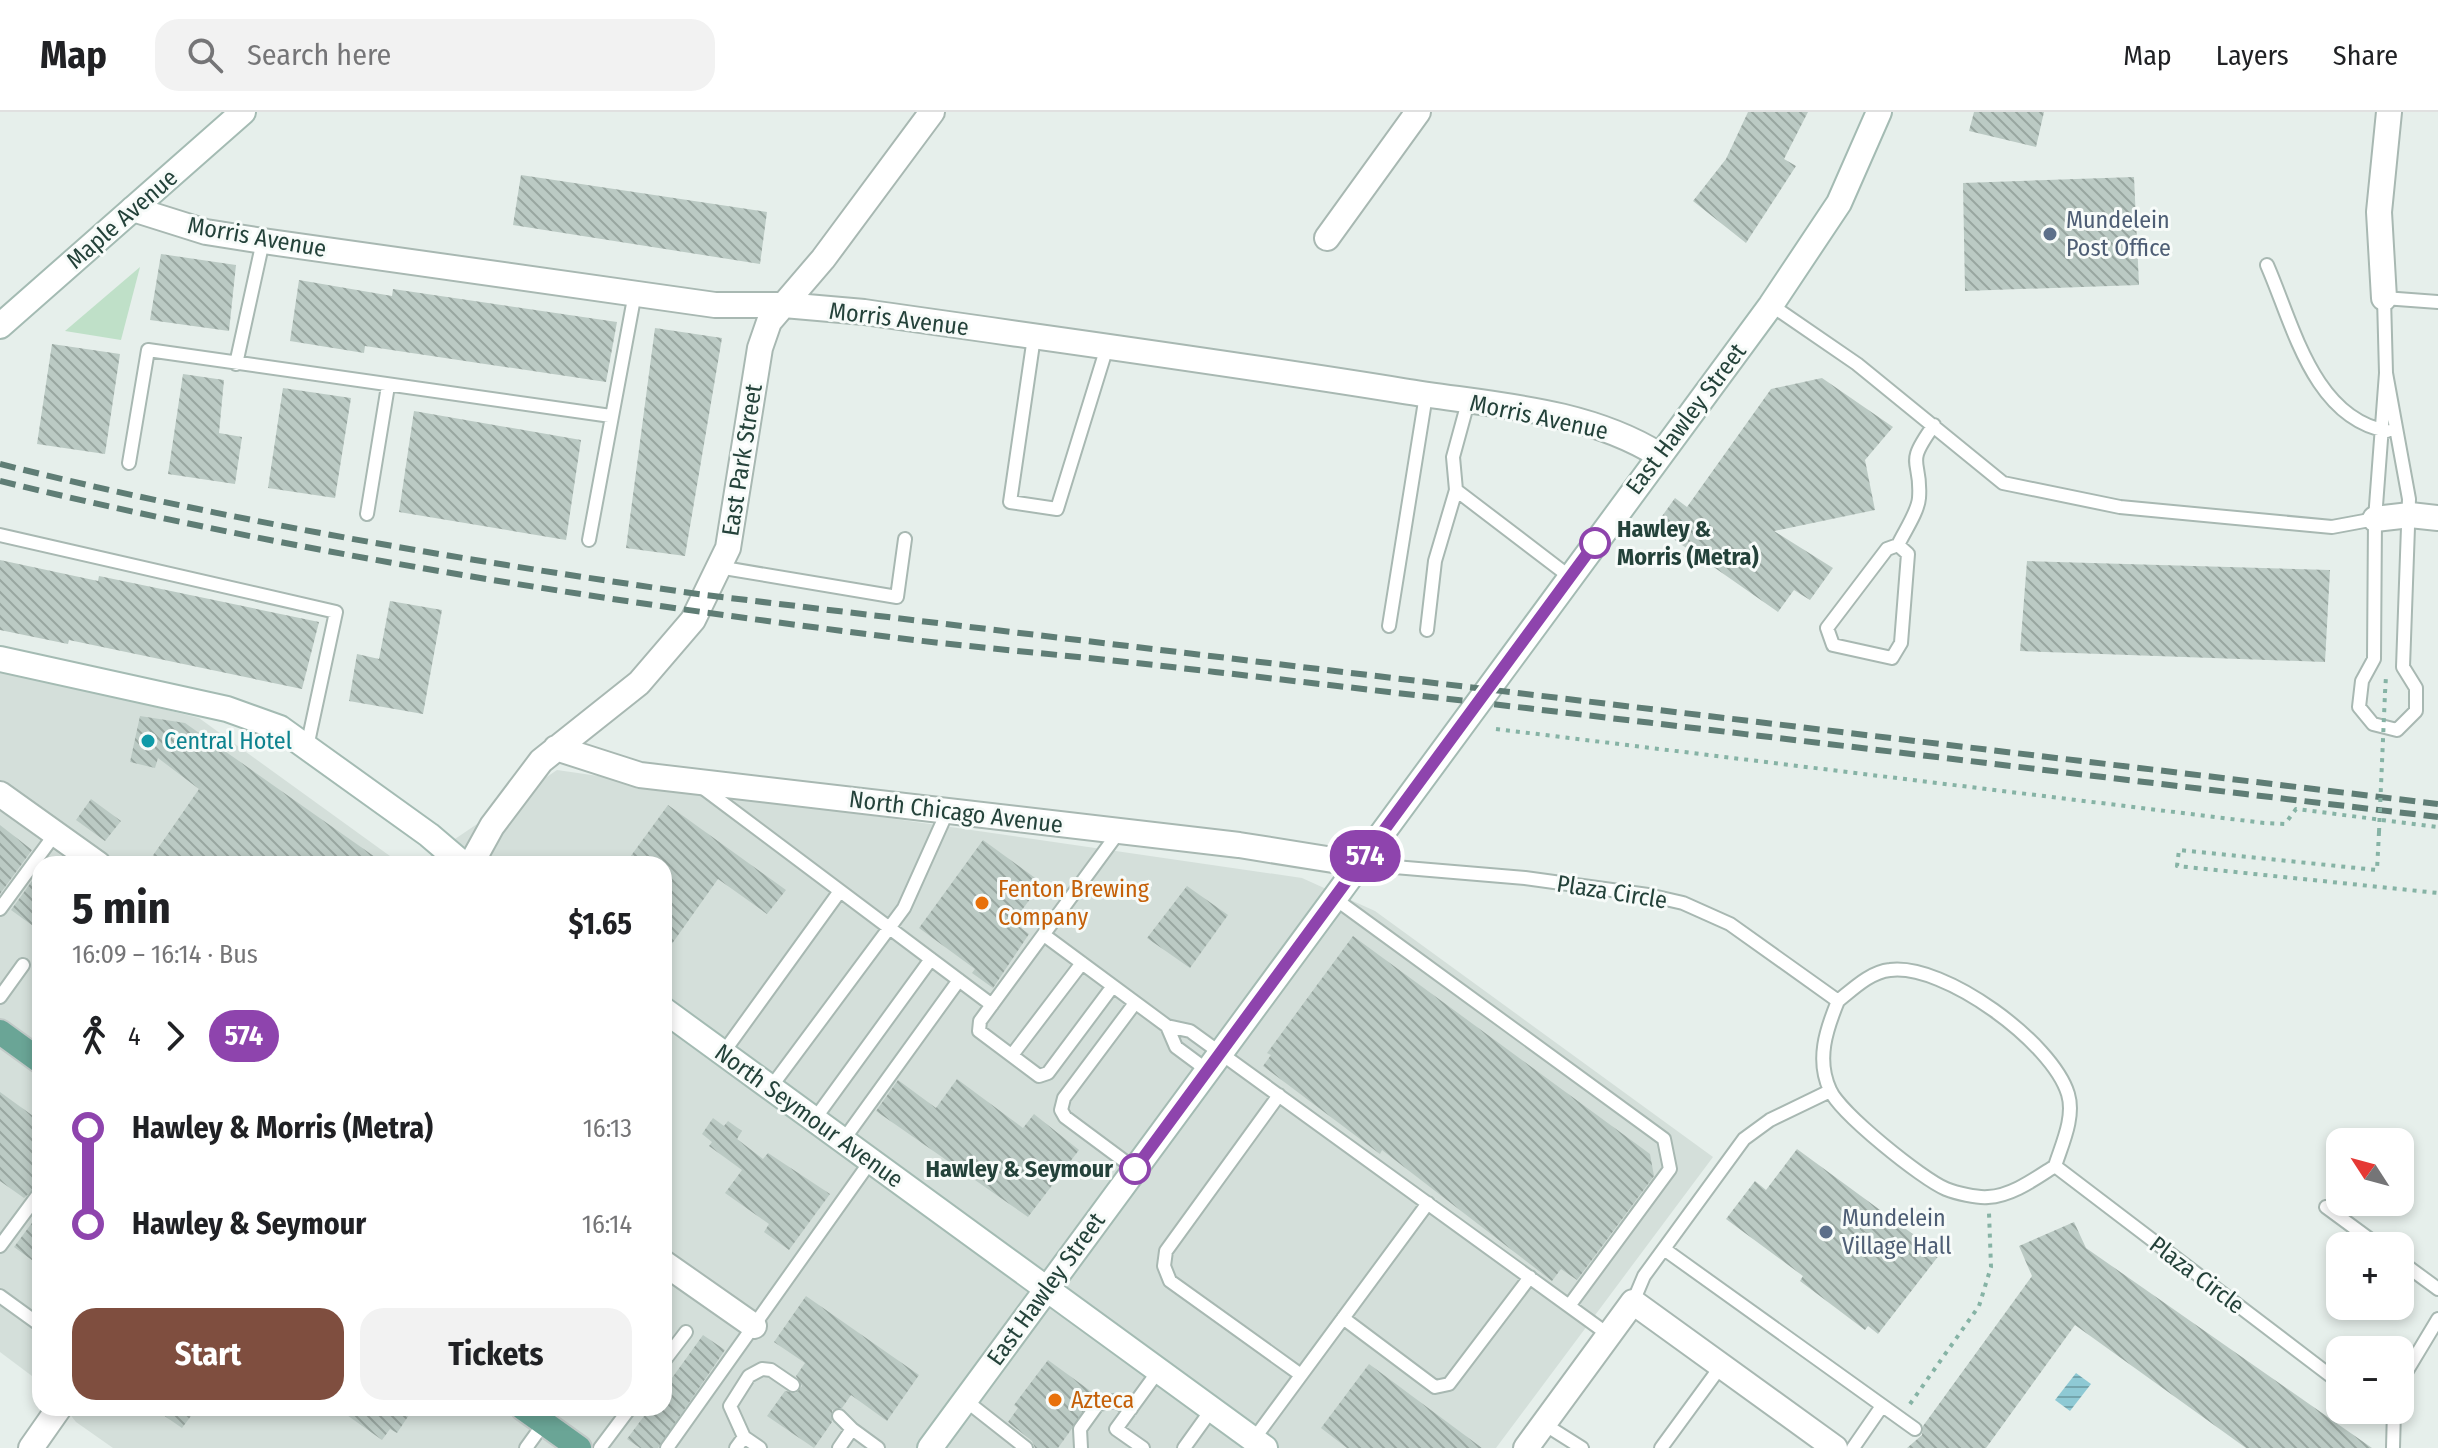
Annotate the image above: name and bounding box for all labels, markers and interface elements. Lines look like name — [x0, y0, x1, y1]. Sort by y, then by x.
search box — [155, 19, 715, 91]
text: Map — [40, 32, 107, 78]
icon: search — [183, 33, 227, 77]
text: Search here — [247, 37, 391, 73]
text: Map — [2123, 39, 2172, 72]
text: Layers — [2216, 39, 2289, 72]
text: Share — [2333, 39, 2398, 72]
street label: Maple Avenue — [61, 163, 183, 275]
place label: Mundelein Post Office — [2066, 206, 2171, 262]
street label: Morris Avenue — [185, 211, 329, 263]
marker: Mundelein Post Office — [2041, 225, 2059, 243]
street label: Morris Avenue — [828, 297, 970, 341]
street label: East Hawley Street — [1620, 338, 1752, 500]
street label: East Park Street — [716, 382, 768, 538]
street label: Morris Avenue — [1467, 389, 1611, 445]
place label: Hawley & Morris (Metra) — [1617, 515, 1759, 571]
marker: Hawley & Morris (Metra) — [1580, 528, 1610, 558]
place label: Central Hotel — [164, 727, 292, 755]
marker: Central Hotel — [139, 732, 157, 750]
street label: North Chicago Avenue — [848, 785, 1064, 839]
line badge: 574 — [1319, 830, 1411, 882]
text: 574 — [1346, 839, 1384, 872]
street label: Plaza Circle — [1555, 869, 1669, 915]
place label: Fenton Brewing Company — [998, 875, 1150, 931]
text: 5 min — [72, 882, 171, 935]
marker: Fenton Brewing Company — [973, 894, 991, 912]
text: $1.65 — [569, 906, 632, 942]
text: 16:09 – 16:14 · Bus — [72, 939, 258, 970]
icon: walk — [72, 1014, 116, 1058]
icon: forward — [153, 1014, 197, 1058]
text: 574 — [225, 1019, 263, 1052]
text: 4 — [128, 1021, 141, 1052]
street label: North Seymour Avenue — [709, 1038, 909, 1194]
text: Hawley & Morris (Metra) — [132, 1110, 433, 1146]
text: 16:13 — [583, 1113, 632, 1144]
north arrow — [2326, 1128, 2414, 1216]
map controls — [2326, 1128, 2414, 1424]
marker: Hawley & Seymour — [1120, 1154, 1150, 1184]
place label: Hawley & Seymour — [926, 1155, 1113, 1183]
place label: Mundelein Village Hall — [1842, 1204, 1951, 1260]
text: Hawley & Seymour — [132, 1206, 366, 1242]
street label: East Hawley Street — [981, 1207, 1111, 1371]
text: 16:14 — [582, 1209, 632, 1240]
marker: Mundelein Village Hall — [1817, 1223, 1835, 1241]
street label: Plaza Circle — [2144, 1230, 2250, 1320]
button: + — [2326, 1232, 2414, 1320]
button: Start — [72, 1308, 344, 1400]
button: Tickets — [360, 1308, 632, 1400]
button: − — [2326, 1336, 2414, 1424]
place label: Azteca — [1071, 1386, 1134, 1414]
marker: Azteca — [1046, 1391, 1064, 1409]

